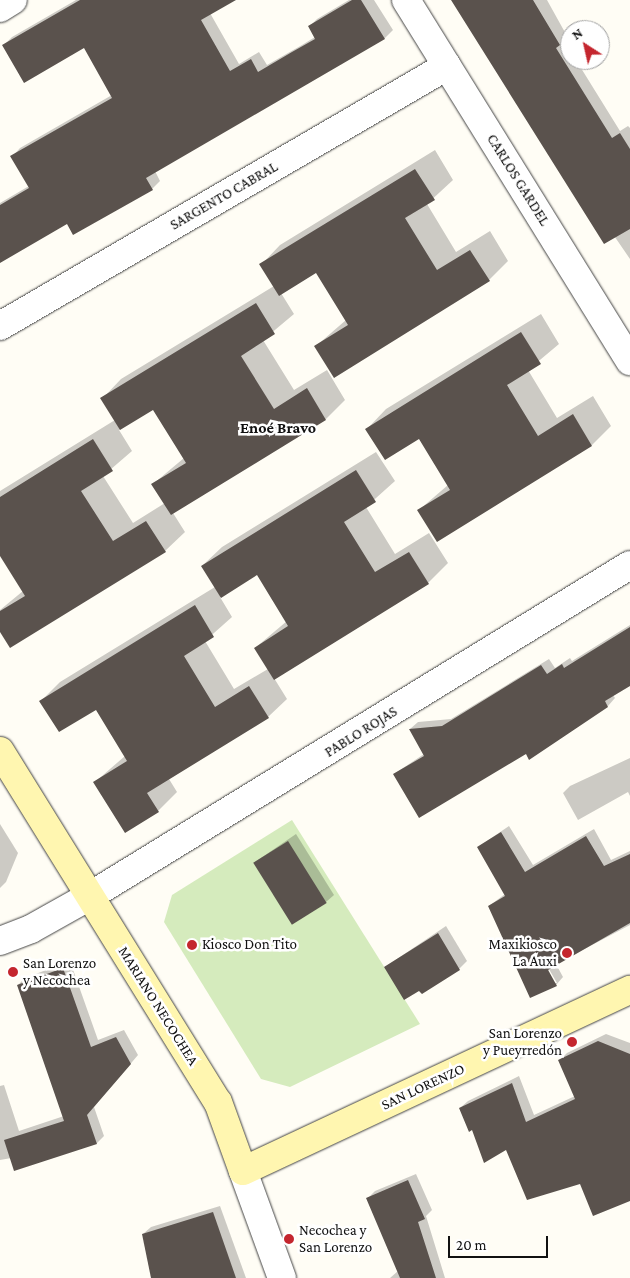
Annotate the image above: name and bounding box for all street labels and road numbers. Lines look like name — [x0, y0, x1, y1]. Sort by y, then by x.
street label: CARLOS GARDEL — [483, 131, 553, 229]
street label: SARGENTO CABRAL — [167, 158, 281, 234]
street label: PABLO ROJAS — [321, 703, 401, 761]
street label: MARIANO NECOCHEA — [114, 943, 202, 1069]
street label: SAN LORENZO — [379, 1060, 467, 1114]

